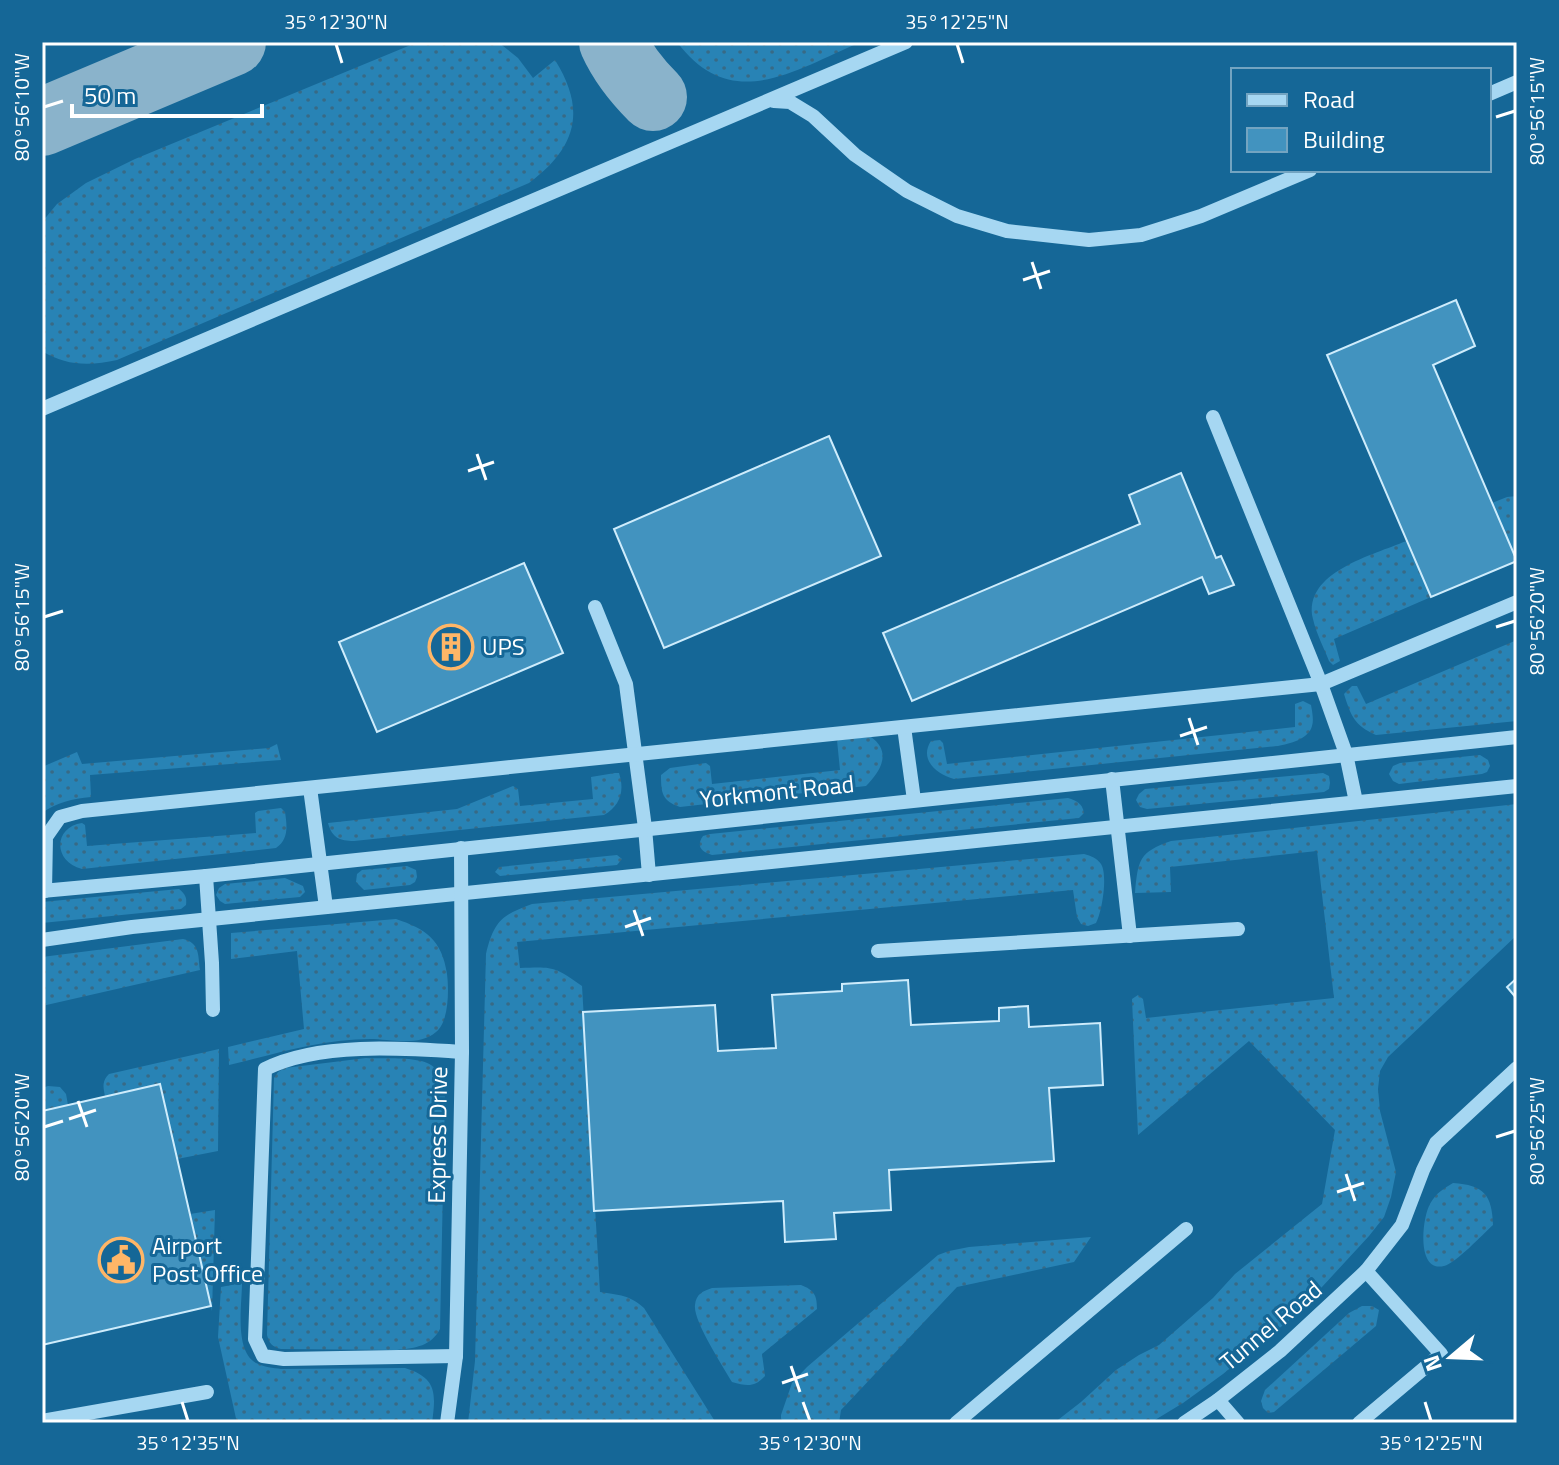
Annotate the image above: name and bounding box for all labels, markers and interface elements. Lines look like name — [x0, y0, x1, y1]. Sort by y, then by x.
text: 35°12'30"N — [284, 6, 388, 37]
text: 35°12'25"N — [905, 6, 1009, 37]
text: 80°56'10"W — [6, 53, 37, 161]
text: 80°56'15"W — [1521, 57, 1552, 165]
scale bar — [72, 68, 262, 118]
legend — [1231, 68, 1491, 172]
text: 50 m — [84, 77, 136, 113]
text: Road — [1303, 81, 1355, 117]
text: Building — [1303, 121, 1385, 157]
text: 80°56'15"W — [6, 563, 37, 671]
text: 80°56'20"W — [1521, 567, 1552, 675]
building icon: UPS — [427, 623, 475, 671]
place label: UPS — [482, 628, 525, 664]
street label: Yorkmont Road — [698, 765, 856, 817]
street label: Express Drive — [418, 1066, 456, 1204]
text: 80°56'20"W — [6, 1073, 37, 1181]
text: 80°56'25"W — [1521, 1077, 1552, 1185]
place label: Airport Post Office — [152, 1227, 263, 1291]
public building icon: Airport Post Office — [97, 1236, 145, 1284]
street label: Tunnel Road — [1211, 1272, 1329, 1379]
north arrow — [1411, 1317, 1491, 1397]
text: N — [1414, 1351, 1451, 1376]
text: 35°12'35"N — [136, 1427, 240, 1458]
text: 35°12'30"N — [758, 1427, 862, 1458]
text: 35°12'25"N — [1379, 1427, 1483, 1458]

